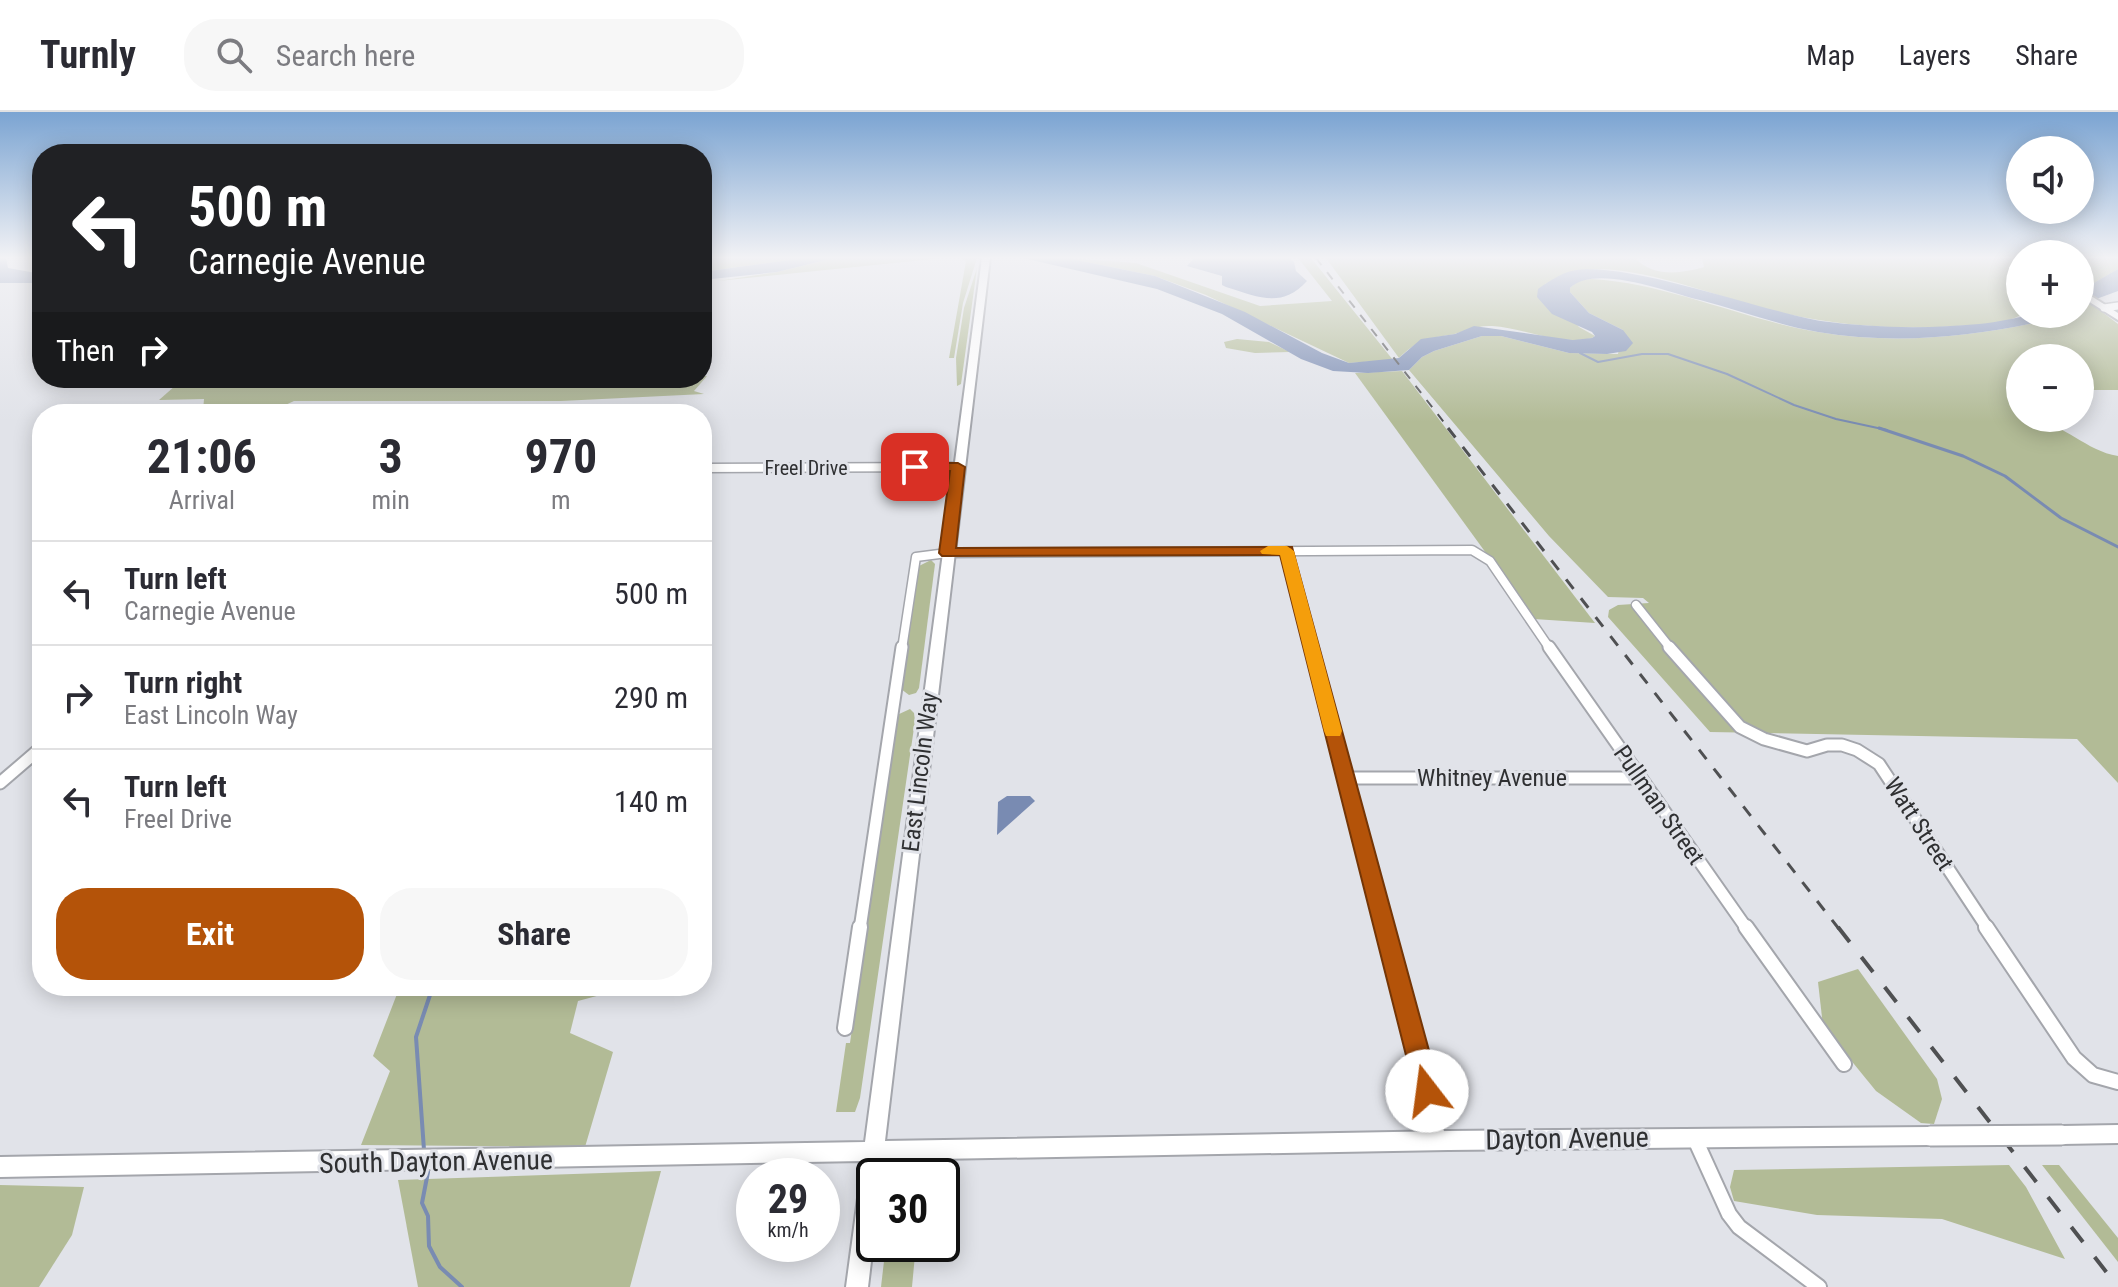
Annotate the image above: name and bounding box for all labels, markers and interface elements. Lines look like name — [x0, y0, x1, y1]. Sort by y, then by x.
search box — [184, 19, 744, 91]
text: Turnly — [40, 33, 136, 77]
icon: search — [212, 33, 256, 77]
text: Search here — [276, 38, 415, 73]
text: Map — [1806, 39, 1855, 72]
text: Layers — [1899, 39, 1971, 72]
text: Share — [2015, 39, 2078, 72]
map controls — [2006, 136, 2094, 432]
button: sound — [2006, 136, 2094, 224]
text: 500 m — [188, 174, 327, 240]
icon: left — [56, 176, 160, 280]
button: + — [2006, 240, 2094, 328]
text: Carnegie Avenue — [188, 241, 426, 283]
icon: right — [131, 328, 175, 372]
text: Then — [56, 333, 115, 368]
button: − — [2006, 344, 2094, 432]
text: 21:06 — [147, 428, 257, 485]
text: 3 — [379, 428, 403, 485]
text: 970 — [524, 428, 597, 485]
pin — [881, 433, 949, 501]
icon: arrive — [893, 445, 937, 489]
street label: Freel Drive — [764, 456, 848, 480]
text: Arrival — [169, 485, 235, 515]
text: min — [372, 485, 410, 515]
text: m — [551, 485, 571, 515]
text: Turn left — [124, 561, 227, 596]
icon: left — [56, 571, 100, 615]
text: 500 m — [614, 576, 688, 611]
text: Carnegie Avenue — [124, 596, 296, 626]
text: Turn right — [124, 665, 242, 700]
icon: right — [56, 675, 100, 719]
text: 290 m — [614, 680, 688, 715]
street label: East Lincoln Way — [896, 691, 944, 853]
text: East Lincoln Way — [124, 700, 298, 730]
street label: Pullman Street — [1608, 740, 1710, 870]
street label: Whitney Avenue — [1417, 764, 1567, 792]
text: Turn left — [124, 769, 227, 804]
street label: Watt Street — [1879, 772, 1959, 876]
icon: left — [56, 779, 100, 823]
text: 140 m — [614, 784, 688, 819]
text: Freel Drive — [124, 804, 232, 834]
button: Exit — [56, 888, 364, 980]
button: Share — [380, 888, 688, 980]
position arrow — [1385, 1049, 1469, 1133]
street label: Dayton Avenue — [1485, 1121, 1649, 1156]
street label: South Dayton Avenue — [319, 1143, 553, 1180]
speed limit sign: 30 — [856, 1158, 960, 1262]
text: 29 — [768, 1176, 808, 1223]
text: km/h — [767, 1218, 809, 1242]

